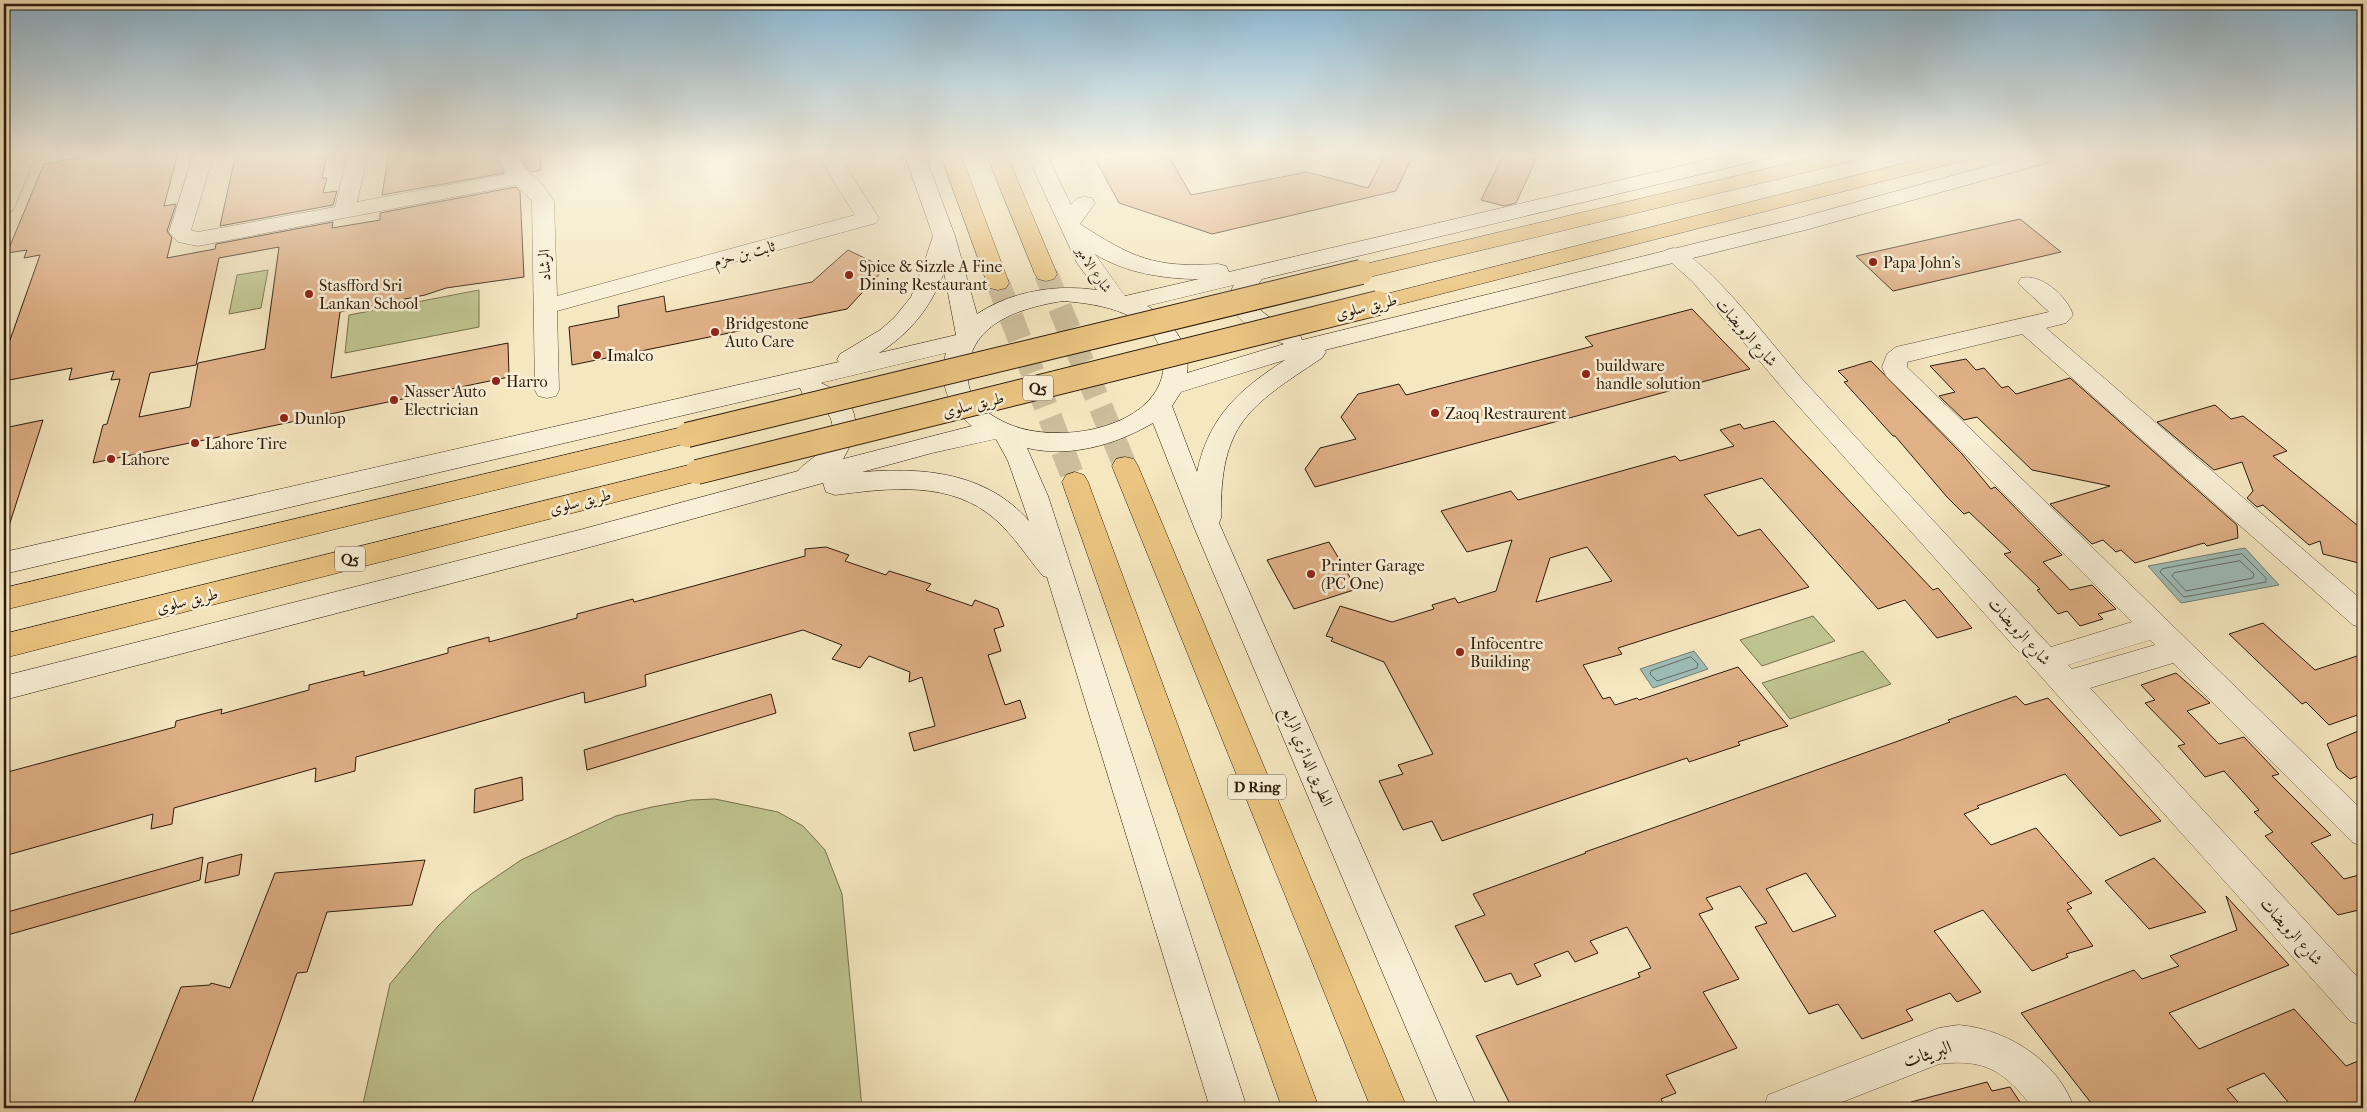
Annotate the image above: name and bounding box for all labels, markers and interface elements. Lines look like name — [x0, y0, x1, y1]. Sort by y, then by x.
street label: ثابت بن حزم — [711, 236, 779, 276]
street label: شارع الامير — [1068, 241, 1115, 297]
street label: الرشاد — [535, 249, 554, 281]
place label: Papa John's — [1883, 253, 1961, 272]
marker: Papa John's — [1867, 256, 1879, 268]
place label: Spice & Sizzle A Fine Dining Restaurant — [859, 257, 1003, 294]
marker: Spice & Sizzle A Fine Dining Restaurant — [843, 269, 855, 281]
place label: Stasfford Sri Lankan School — [319, 276, 419, 313]
marker: Stasfford Sri Lankan School — [303, 288, 315, 300]
street label: طريق سلوى — [1333, 290, 1399, 324]
street label: شارع الرويضات — [1709, 294, 1781, 373]
place label: Bridgestone Auto Care — [724, 314, 809, 351]
marker: Bridgestone Auto Care — [709, 326, 721, 338]
place label: Imalco — [607, 346, 653, 365]
marker: Imalco — [591, 349, 603, 361]
place label: buildware handle solution — [1595, 356, 1701, 393]
marker: buildware handle solution — [1580, 368, 1592, 380]
place label: Harro — [506, 372, 548, 391]
marker: Harro — [490, 375, 502, 387]
road number: Q5 — [1023, 376, 1053, 400]
place label: Nasser Auto Electrician — [404, 382, 486, 419]
street label: طريق سلوى — [940, 388, 1006, 422]
marker: Nasser Auto Electrician — [388, 394, 400, 406]
place label: Zaoq Restraurent — [1445, 404, 1567, 423]
marker: Zaoq Restraurent — [1429, 407, 1441, 419]
place label: Dunlop — [294, 409, 346, 428]
marker: Dunlop — [278, 412, 290, 424]
place label: Lahore Tire — [205, 434, 287, 453]
marker: Lahore Tire — [189, 437, 201, 449]
place label: Lahore — [121, 450, 170, 469]
marker: Lahore — [105, 453, 117, 465]
street label: طريق سلوى — [547, 485, 613, 519]
road number: Q5 — [335, 546, 365, 572]
place label: Printer Garage (PC One) — [1321, 556, 1425, 593]
marker: Printer Garage (PC One) — [1305, 568, 1317, 580]
street label: طريق سلوى — [154, 584, 220, 618]
street label: شارع الرويضات — [1981, 594, 2055, 672]
place label: Infocentre Building — [1470, 634, 1543, 671]
marker: Infocentre Building — [1454, 646, 1466, 658]
street label: الطريق الدائري الرابع — [1272, 703, 1337, 811]
road number: D Ring — [1228, 774, 1286, 800]
street label: شارع الرويضات — [2253, 894, 2327, 972]
street label: البريثات — [1900, 1036, 1955, 1072]

